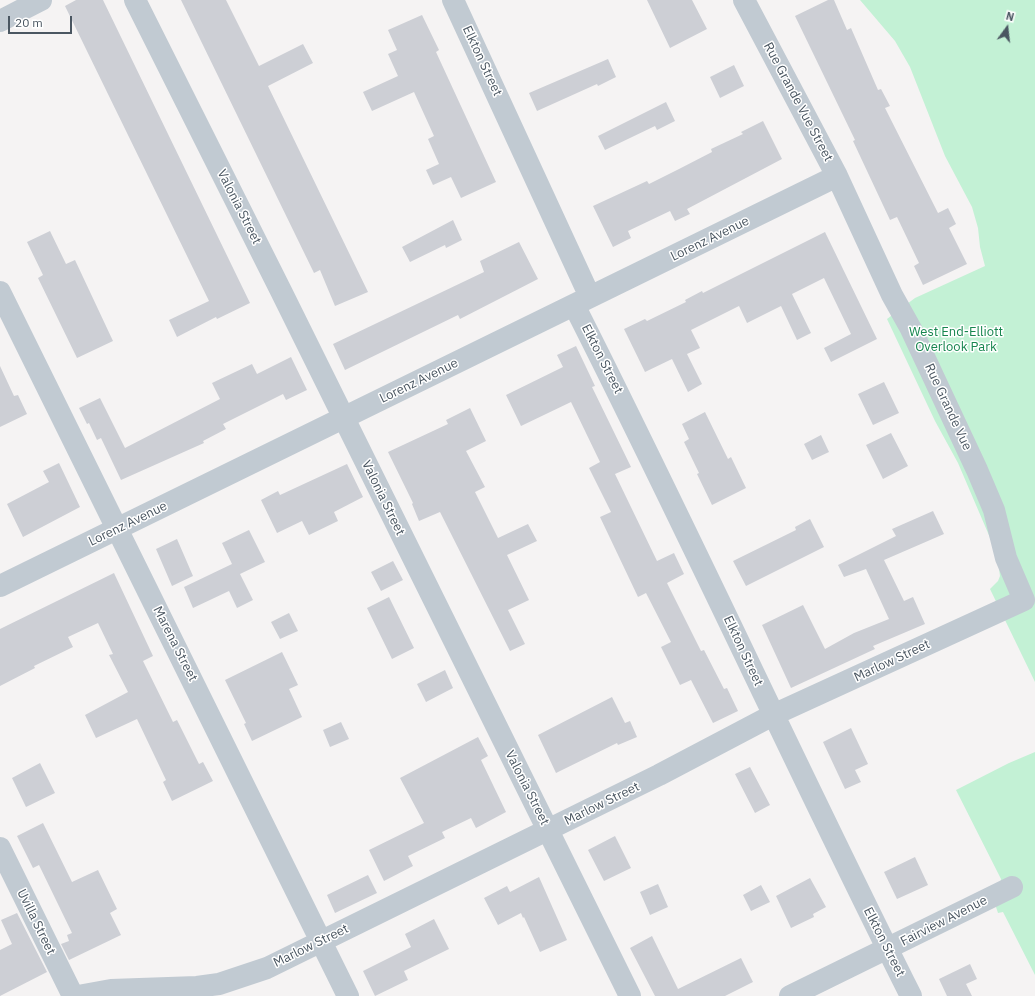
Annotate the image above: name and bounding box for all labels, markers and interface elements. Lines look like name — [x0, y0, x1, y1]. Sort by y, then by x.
scale bar — [10, 8, 74, 34]
north arrow — [987, 8, 1027, 48]
text: N — [1004, 9, 1016, 24]
text: 20 m — [15, 15, 43, 30]
street label: Elkton Street — [459, 23, 505, 99]
street label: Rue Grande Vue Street — [760, 40, 836, 164]
street label: Valonia Street — [214, 167, 264, 247]
street label: Lorenz Avenue — [668, 213, 752, 265]
street label: Elkton Street — [578, 322, 626, 396]
park label: West End-Elliott Overlook Park — [909, 324, 1003, 355]
street label: Lorenz Avenue — [377, 355, 461, 407]
street label: Rue Grande Vue — [921, 361, 975, 453]
street label: Valonia Street — [358, 458, 408, 538]
street label: Lorenz Avenue — [86, 498, 170, 550]
street label: Marena Street — [149, 604, 201, 684]
street label: Elkton Street — [720, 613, 766, 689]
street label: Marlow Street — [852, 637, 932, 685]
street label: Valonia Street — [502, 748, 552, 828]
street label: Marlow Street — [562, 779, 642, 829]
street label: Uvilla Street — [13, 887, 59, 957]
street label: Fairview Avenue — [898, 892, 990, 950]
street label: Elkton Street — [860, 905, 908, 979]
street label: Marlow Street — [271, 921, 351, 971]

